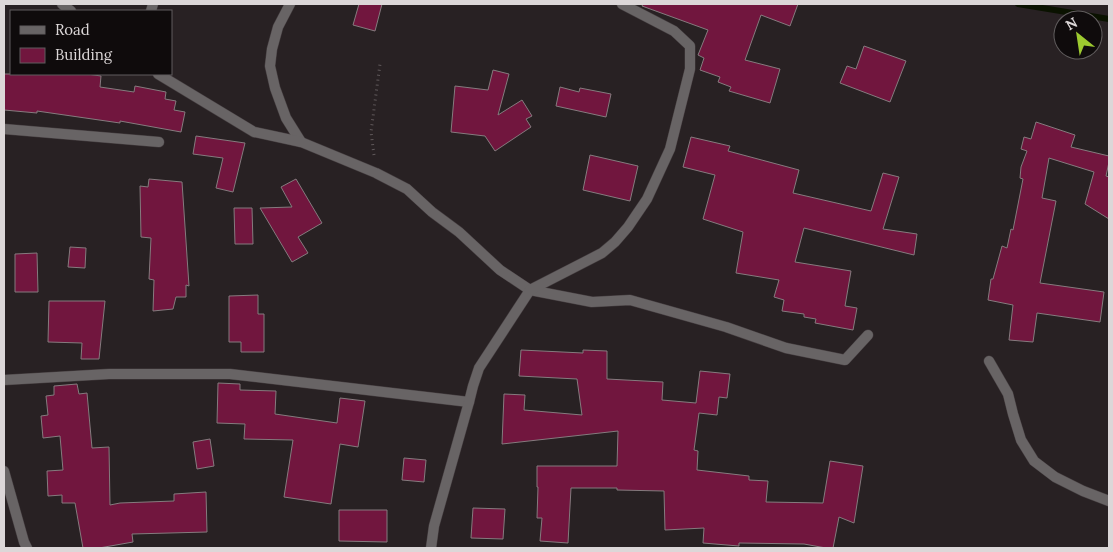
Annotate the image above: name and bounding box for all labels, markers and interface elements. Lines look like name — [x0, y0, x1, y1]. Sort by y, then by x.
legend — [10, 10, 172, 75]
north arrow — [1053, 10, 1103, 60]
text: N — [1062, 13, 1081, 34]
text: Road — [55, 20, 90, 39]
text: Building — [55, 45, 113, 64]

